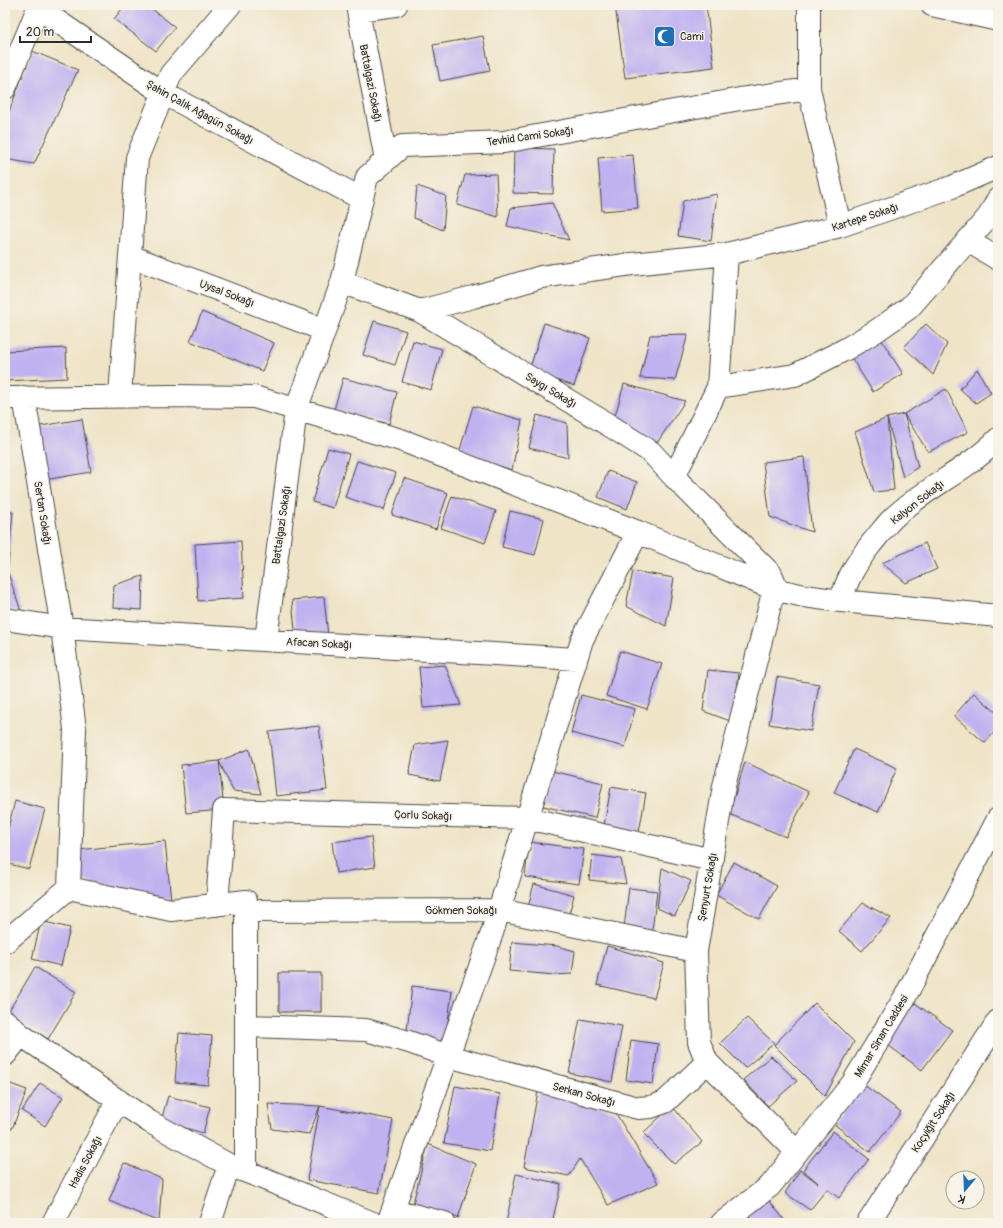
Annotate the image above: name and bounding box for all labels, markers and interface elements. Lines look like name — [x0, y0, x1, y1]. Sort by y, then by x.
scale bar — [20, 18, 91, 44]
mosque icon: Cami — [651, 23, 677, 49]
text: 20 m — [26, 25, 55, 40]
place label: Cami — [680, 30, 704, 43]
street label: Battalgazi Sokağı — [357, 43, 384, 123]
street label: Şahin Çalık Ağagün Sokağı — [144, 78, 256, 147]
street label: Tevhid Cami Sokağı — [486, 124, 574, 149]
street label: Kartepe Sokağı — [830, 201, 900, 234]
street label: Uysal Sokağı — [198, 277, 256, 310]
street label: Saygı Sokağı — [523, 370, 579, 411]
street label: Kalyon Sokağı — [888, 477, 947, 527]
street label: Sertan Sokağı — [31, 480, 54, 546]
street label: Battalgazi Sokağı — [270, 485, 293, 565]
street label: Afacan Sokağı — [286, 635, 352, 652]
street label: Çorlu Sokağı — [394, 808, 452, 823]
street label: Şenyurt Sokağı — [695, 852, 720, 922]
street label: Gökmen Sokağı — [425, 904, 497, 917]
street label: Mimar Sinan Caddesi — [852, 993, 911, 1080]
street label: Serkan Sokağı — [551, 1080, 617, 1109]
street label: Koçyiğit Sokağı — [909, 1089, 958, 1155]
street label: Hadis Sokağı — [66, 1134, 105, 1191]
north arrow — [945, 1170, 985, 1210]
text: K — [956, 1192, 967, 1206]

